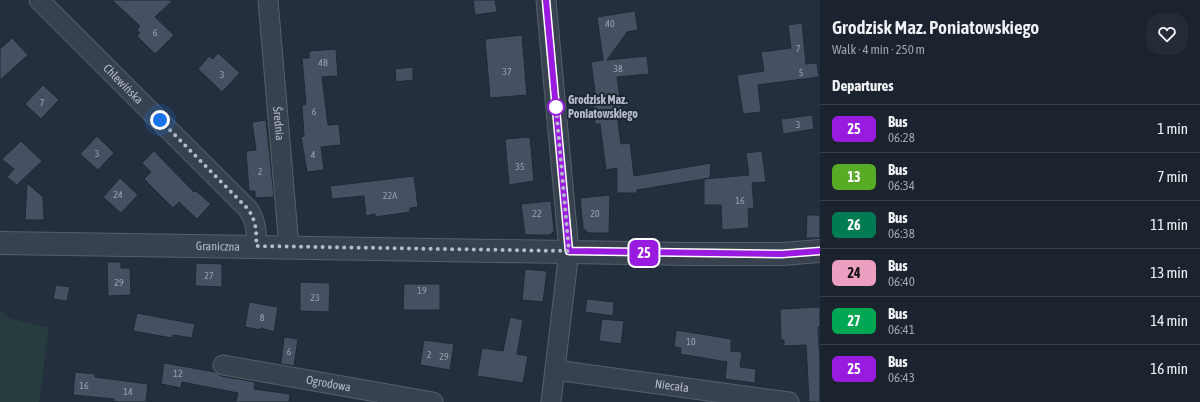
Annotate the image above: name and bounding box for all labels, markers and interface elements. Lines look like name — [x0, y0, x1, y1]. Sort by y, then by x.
button: heart — [1146, 13, 1188, 55]
text: Grodzisk Maz. Poniatowskiego — [832, 16, 1039, 38]
house number: 40 — [605, 18, 615, 29]
house number: 6 — [153, 27, 158, 38]
text: Walk · 4 min · 250 m — [832, 42, 925, 57]
house number: 7 — [796, 43, 801, 54]
house number: 4B — [318, 57, 328, 68]
street label: Chlewińska — [100, 61, 146, 107]
house number: 38 — [613, 63, 623, 74]
house number: 37 — [502, 66, 512, 77]
house number: 5 — [799, 67, 804, 78]
house number: 3 — [220, 69, 225, 80]
text: Departures — [832, 77, 894, 94]
place label: Grodzisk Maz. Poniatowskiego — [568, 93, 638, 121]
house number: 7 — [40, 97, 45, 108]
marker: Grodzisk Maz. Poniatowskiego — [547, 98, 565, 116]
street label: Średnia — [270, 106, 287, 141]
house number: 6 — [312, 106, 317, 117]
your location — [150, 110, 170, 130]
text: Bus — [888, 113, 908, 130]
house number: 3 — [796, 119, 801, 130]
text: 1 min — [1157, 120, 1188, 137]
text: 25 — [847, 121, 861, 137]
text: 06:28 — [888, 130, 915, 145]
house number: 3 — [95, 148, 100, 159]
house number: 4 — [311, 149, 316, 160]
house number: 35 — [515, 161, 525, 172]
text: Bus — [888, 161, 908, 178]
house number: 2 — [258, 166, 263, 177]
text: 7 min — [1157, 168, 1188, 185]
text: 13 — [847, 169, 861, 185]
text: 06:34 — [888, 178, 915, 193]
house number: 24 — [113, 189, 123, 200]
house number: 22A — [383, 190, 397, 201]
house number: 16 — [735, 195, 745, 206]
house number: 22 — [532, 208, 542, 219]
house number: 20 — [590, 208, 600, 219]
text: Bus — [888, 209, 908, 226]
text: 11 min — [1150, 216, 1188, 233]
text: 26 — [847, 217, 861, 233]
text: 06:38 — [888, 226, 915, 241]
street label: Graniczna — [196, 239, 240, 254]
line badge: 25 — [626, 240, 662, 266]
text: 25 — [637, 245, 651, 261]
text: Bus — [888, 257, 908, 274]
text: 13 min — [1150, 264, 1188, 281]
text: 24 — [847, 265, 861, 281]
house number: 27 — [204, 270, 214, 281]
text: 06:40 — [888, 274, 915, 289]
house number: 29 — [114, 277, 124, 288]
house number: 19 — [417, 285, 427, 296]
house number: 23 — [310, 292, 320, 303]
text: Bus — [888, 305, 908, 322]
house number: 8 — [260, 312, 265, 323]
text: 14 min — [1150, 312, 1188, 329]
text: 27 — [847, 313, 861, 329]
text: 06:41 — [888, 322, 915, 337]
house number: 10 — [686, 336, 696, 347]
house number: 6 — [287, 346, 292, 357]
house number: 2 — [427, 349, 432, 360]
house number: 29 — [439, 351, 449, 362]
text: Bus — [888, 353, 908, 370]
text: 16 min — [1150, 360, 1188, 377]
text: 25 — [847, 361, 861, 377]
house number: 12 — [173, 368, 183, 379]
text: 06:43 — [888, 370, 915, 385]
street label: Ogrodowa — [305, 373, 352, 394]
street label: Niecała — [654, 377, 690, 395]
house number: 16 — [79, 380, 89, 391]
house number: 14 — [123, 386, 133, 397]

